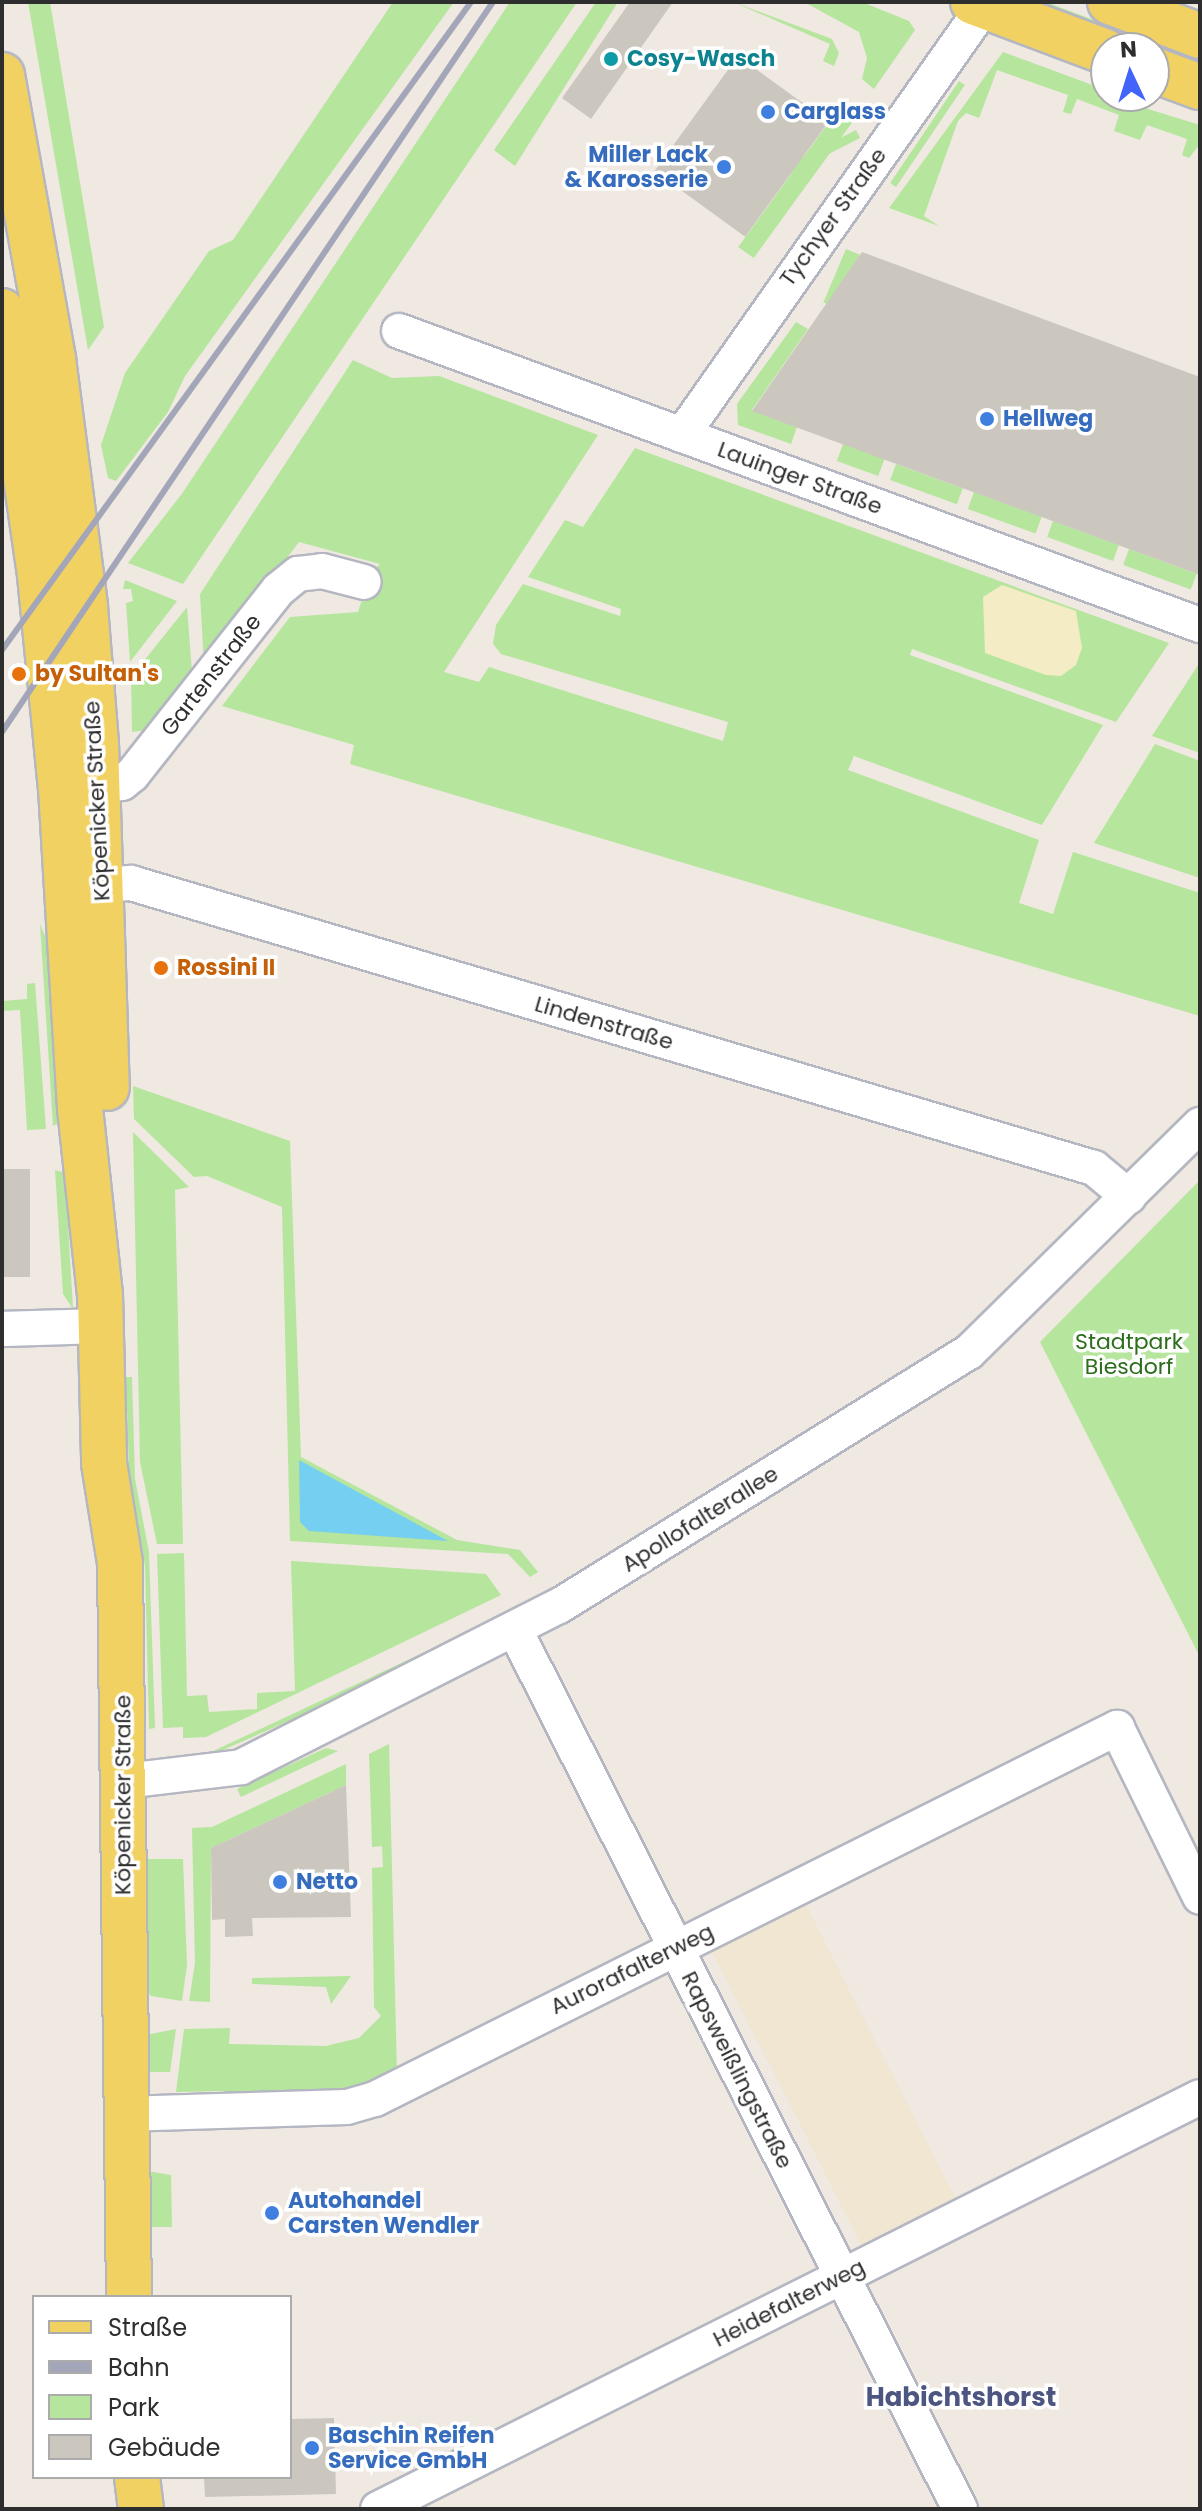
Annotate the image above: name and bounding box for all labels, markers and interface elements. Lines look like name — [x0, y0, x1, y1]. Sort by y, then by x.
north arrow — [1090, 32, 1170, 112]
text: N — [1119, 34, 1138, 66]
place label: Cosy-Wasch — [627, 46, 775, 72]
marker: Cosy-Wasch — [602, 50, 620, 68]
place label: Carglass — [784, 99, 886, 125]
marker: Carglass — [759, 103, 777, 121]
place label: Miller Lack & Karosserie — [565, 141, 708, 192]
street label: Tychyer Straße — [774, 143, 892, 291]
marker: Miller Lack & Karosserie — [715, 158, 733, 176]
place label: Hellweg — [1003, 406, 1093, 432]
marker: Hellweg — [978, 410, 996, 428]
street label: Lauinger Straße — [714, 436, 886, 520]
street label: Gartenstraße — [155, 609, 267, 741]
place label: by Sultan's — [35, 661, 159, 687]
marker: by Sultan's — [10, 665, 28, 683]
street label: Köpenicker Straße — [79, 700, 115, 902]
place label: Rossini II — [177, 955, 275, 981]
marker: Rossini II — [152, 959, 170, 977]
street label: Lindenstraße — [532, 991, 676, 1055]
park label: Stadtpark Biesdorf — [1075, 1328, 1183, 1380]
street label: Apollofalterallee — [617, 1460, 783, 1578]
street label: Köpenicker Straße — [110, 1695, 136, 1895]
place label: Netto — [296, 1869, 358, 1895]
marker: Netto — [271, 1873, 289, 1891]
street label: Aurorafalterweg — [546, 1918, 718, 2020]
street label: Rapsweißlingstraße — [676, 1967, 798, 2173]
place label: Autohandel Carsten Wendler — [288, 2187, 479, 2238]
marker: Autohandel Carsten Wendler — [263, 2204, 281, 2222]
street label: Heidefalterweg — [709, 2253, 869, 2353]
legend — [32, 2295, 292, 2479]
text: Straße — [108, 2311, 187, 2344]
text: Bahn — [108, 2351, 170, 2384]
district label: Habichtshorst — [866, 2382, 1056, 2414]
text: Park — [108, 2391, 159, 2424]
place label: Baschin Reifen Service GmbH — [328, 2422, 495, 2474]
text: Gebäude — [108, 2431, 220, 2464]
marker: Baschin Reifen Service GmbH — [303, 2439, 321, 2457]

